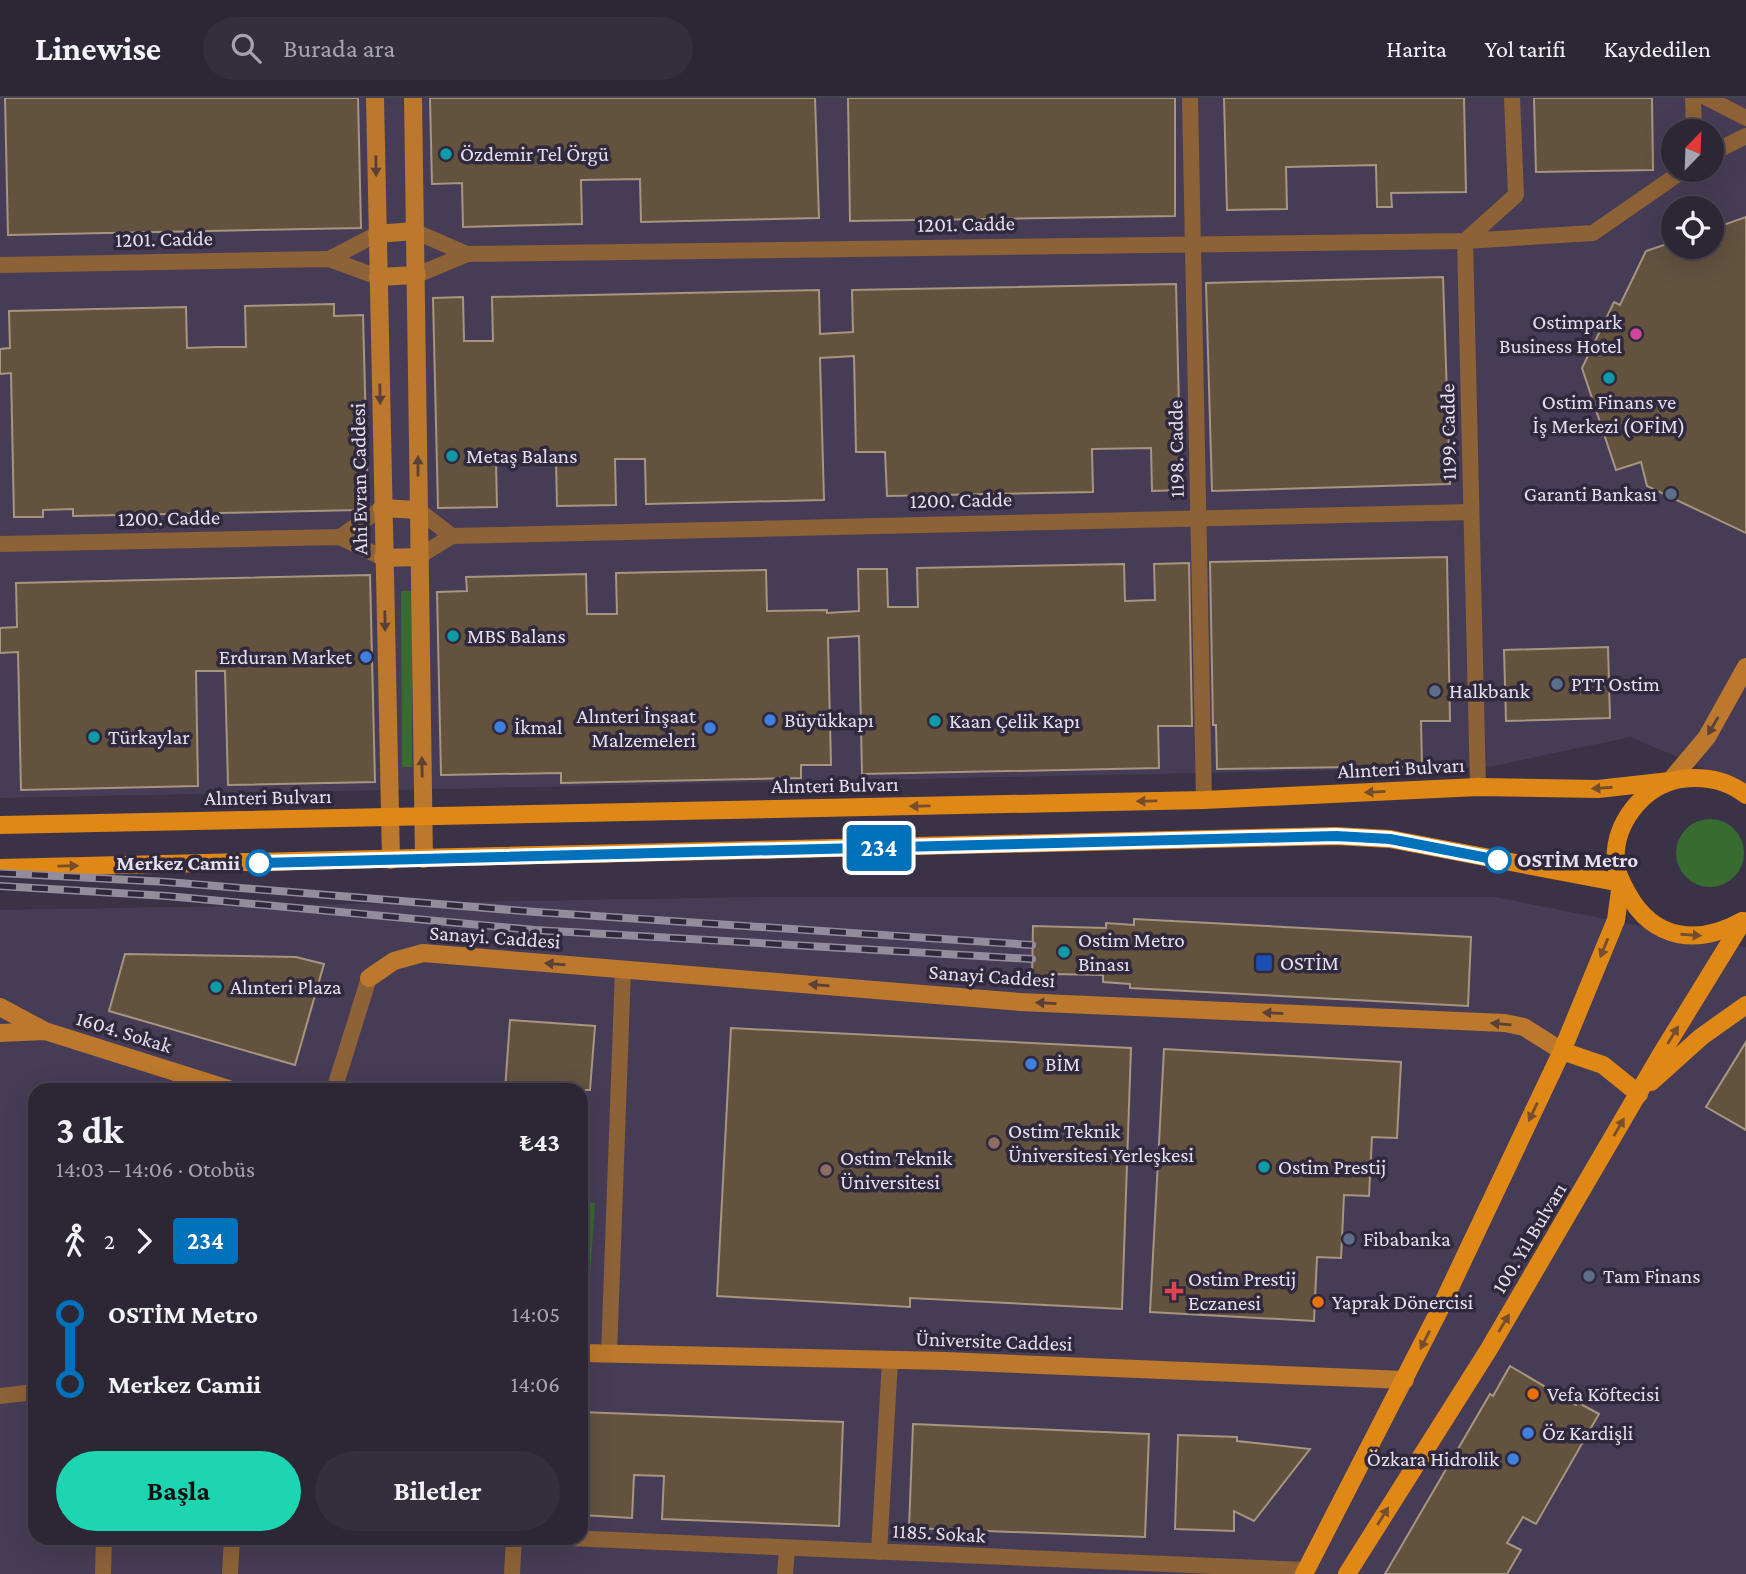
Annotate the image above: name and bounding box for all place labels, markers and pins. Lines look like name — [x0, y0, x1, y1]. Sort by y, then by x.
place label: Özdemir Tel Örgü — [460, 142, 609, 166]
marker: Özdemir Tel Örgü — [438, 146, 454, 162]
place label: Ostimpark Business Hotel — [1499, 310, 1622, 358]
marker: Ostimpark Business Hotel — [1628, 326, 1644, 342]
marker: Ostim Finans ve İş Merkezi (OFİM) — [1601, 370, 1617, 386]
place label: Ostim Finans ve İş Merkezi (OFİM) — [1533, 390, 1685, 438]
place label: Metaş Balans — [466, 444, 577, 468]
marker: Metaş Balans — [444, 448, 460, 464]
place label: Garanti Bankası — [1524, 482, 1657, 506]
marker: Garanti Bankası — [1663, 486, 1679, 502]
place label: MBS Balans — [467, 624, 566, 648]
marker: MBS Balans — [445, 628, 461, 644]
place label: Erduran Market — [219, 645, 353, 669]
marker: Erduran Market — [358, 649, 374, 665]
place label: PTT Ostim — [1571, 672, 1660, 696]
marker: PTT Ostim — [1549, 676, 1565, 692]
place label: Halkbank — [1449, 679, 1530, 703]
marker: Halkbank — [1427, 683, 1443, 699]
place label: Alınteri İnşaat Malzemeleri — [577, 704, 697, 752]
place label: Büyükkapı — [784, 708, 874, 732]
place label: Kaan Çelik Kapı — [949, 709, 1081, 733]
marker: Büyükkapı — [762, 712, 778, 728]
marker: Kaan Çelik Kapı — [927, 713, 943, 729]
place label: İkmal — [514, 715, 563, 739]
marker: İkmal — [492, 719, 508, 735]
marker: Alınteri İnşaat Malzemeleri — [702, 720, 718, 736]
place label: Türkaylar — [108, 725, 190, 749]
marker: Türkaylar — [86, 729, 102, 745]
marker: OSTİM Metro — [1485, 847, 1511, 873]
place label: OSTİM Metro — [1517, 848, 1638, 872]
marker: Merkez Camii — [246, 850, 272, 876]
place label: Merkez Camii — [116, 851, 240, 875]
place label: Ostim Metro Binası — [1078, 928, 1185, 976]
marker: Ostim Metro Binası — [1056, 944, 1072, 960]
place label: OSTİM — [1280, 951, 1339, 975]
marker: OSTİM — [1254, 953, 1274, 973]
place label: Alınteri Plaza — [230, 975, 342, 999]
marker: Alınteri Plaza — [208, 979, 224, 995]
place label: BİM — [1045, 1052, 1080, 1076]
marker: BİM — [1023, 1056, 1039, 1072]
place label: Ostim Teknik Üniversitesi Yerleşkesi — [1008, 1119, 1194, 1167]
marker: Ostim Teknik Üniversitesi Yerleşkesi — [986, 1135, 1002, 1151]
place label: Ostim Teknik Üniversitesi — [840, 1146, 952, 1194]
place label: Ostim Prestij — [1278, 1155, 1386, 1179]
marker: Ostim Prestij — [1256, 1159, 1272, 1175]
marker: Ostim Teknik Üniversitesi — [818, 1162, 834, 1178]
place label: Fibabanka — [1363, 1227, 1451, 1251]
marker: Fibabanka — [1341, 1231, 1357, 1247]
place label: Tam Finans — [1603, 1264, 1701, 1288]
place label: Ostim Prestij Eczanesi — [1188, 1267, 1296, 1315]
marker: Tam Finans — [1581, 1268, 1597, 1284]
marker: Ostim Prestij Eczanesi — [1166, 1283, 1182, 1299]
place label: Yaprak Dönercisi — [1332, 1290, 1474, 1314]
marker: Yaprak Dönercisi — [1310, 1294, 1326, 1310]
place label: Vefa Köftecisi — [1547, 1382, 1660, 1406]
marker: Vefa Köftecisi — [1525, 1386, 1541, 1402]
place label: Öz Kardişli — [1542, 1421, 1634, 1445]
marker: Öz Kardişli — [1520, 1425, 1536, 1441]
place label: Özkara Hidrolik — [1367, 1447, 1499, 1471]
marker: Özkara Hidrolik — [1505, 1451, 1521, 1467]

